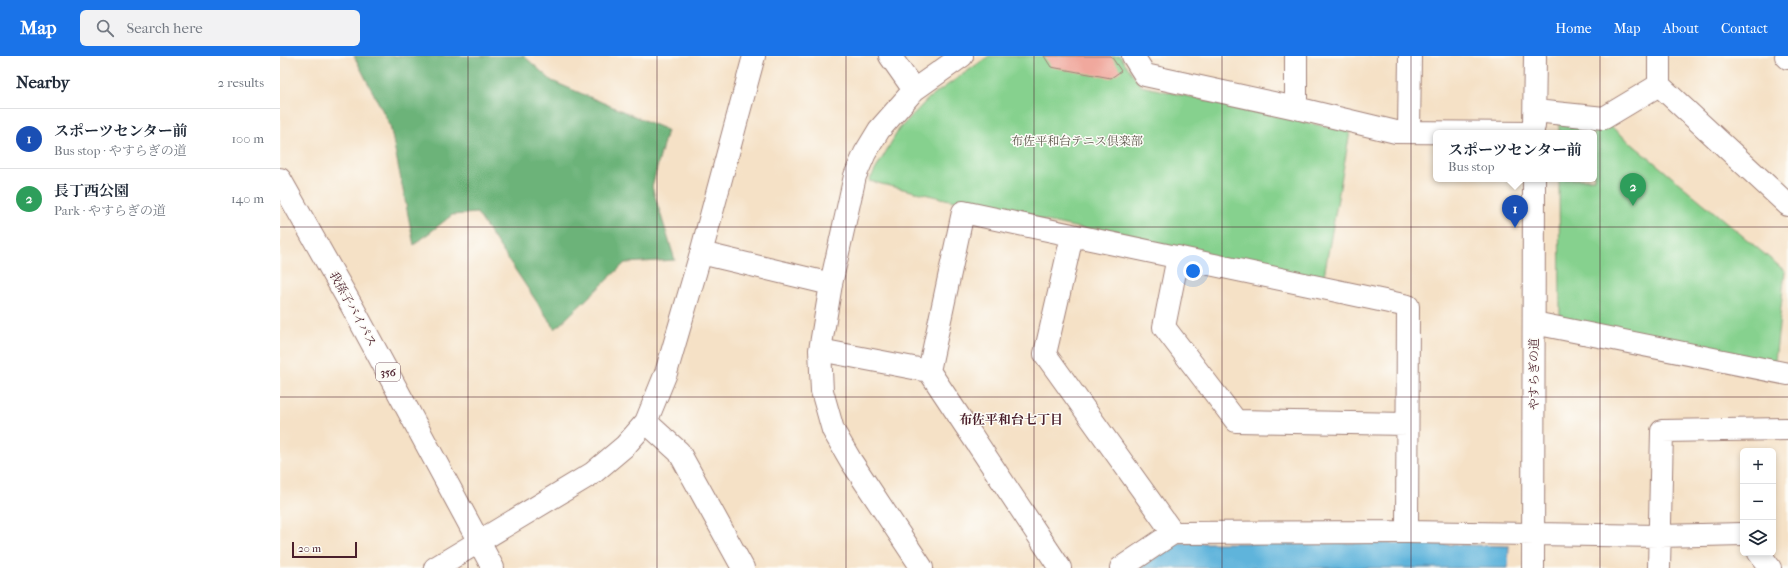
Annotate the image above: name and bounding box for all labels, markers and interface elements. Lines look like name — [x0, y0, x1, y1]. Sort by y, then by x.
search box — [80, 10, 360, 46]
text: Map — [20, 17, 56, 39]
icon: search — [94, 17, 116, 39]
text: Search here — [126, 19, 203, 37]
text: Home — [1555, 20, 1592, 37]
text: Map — [1614, 20, 1641, 37]
text: About — [1663, 20, 1699, 37]
text: Contact — [1721, 20, 1768, 37]
text: Nearby — [16, 72, 70, 92]
text: 2 results — [218, 75, 264, 90]
text: スポーツセンター前 — [54, 122, 188, 140]
popup — [1433, 130, 1597, 182]
text: 1 — [27, 131, 31, 146]
text: 100 m — [231, 131, 264, 146]
park label: 布佐平和台テニス倶楽部 — [1011, 134, 1143, 148]
text: スポーツセンター前 — [1448, 141, 1582, 159]
text: Bus stop · やすらぎの道 — [54, 143, 187, 158]
text: Bus stop — [1448, 159, 1495, 174]
pin: 2 — [1620, 173, 1646, 206]
text: 長丁西公園 — [54, 182, 129, 200]
text: 2 — [26, 191, 32, 206]
text: 140 m — [231, 191, 264, 206]
pin: 1 — [1502, 195, 1528, 228]
text: Park · やすらぎの道 — [54, 203, 166, 218]
your location — [1183, 261, 1203, 281]
street label: 我孫子バイパス — [327, 269, 379, 349]
street label: やすらぎの道 — [1527, 338, 1541, 410]
road number: 356 — [376, 363, 400, 381]
district label: 布佐平和台七丁目 — [959, 412, 1063, 427]
map controls — [1740, 448, 1776, 556]
button: + — [1740, 448, 1776, 484]
button: − — [1740, 484, 1776, 520]
button: layers — [1740, 520, 1776, 556]
scale bar — [292, 540, 357, 559]
text: 20 m — [298, 542, 321, 555]

